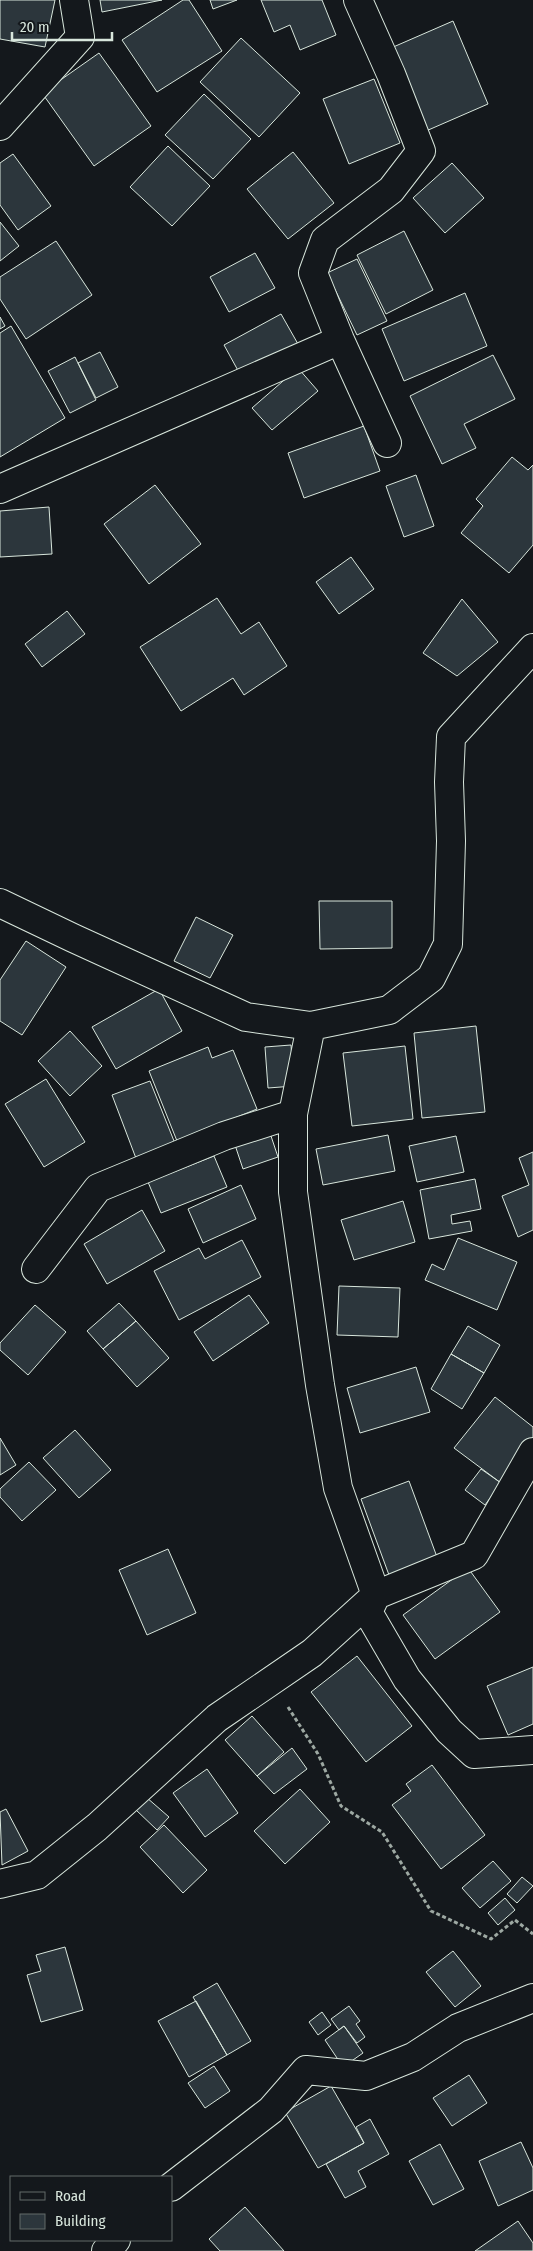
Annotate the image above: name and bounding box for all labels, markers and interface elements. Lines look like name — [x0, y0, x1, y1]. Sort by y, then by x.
scale bar — [12, 10, 112, 42]
text: 20 m — [20, 18, 50, 36]
legend — [10, 2176, 172, 2241]
text: Road — [55, 2187, 86, 2205]
text: Building — [55, 2212, 106, 2230]

